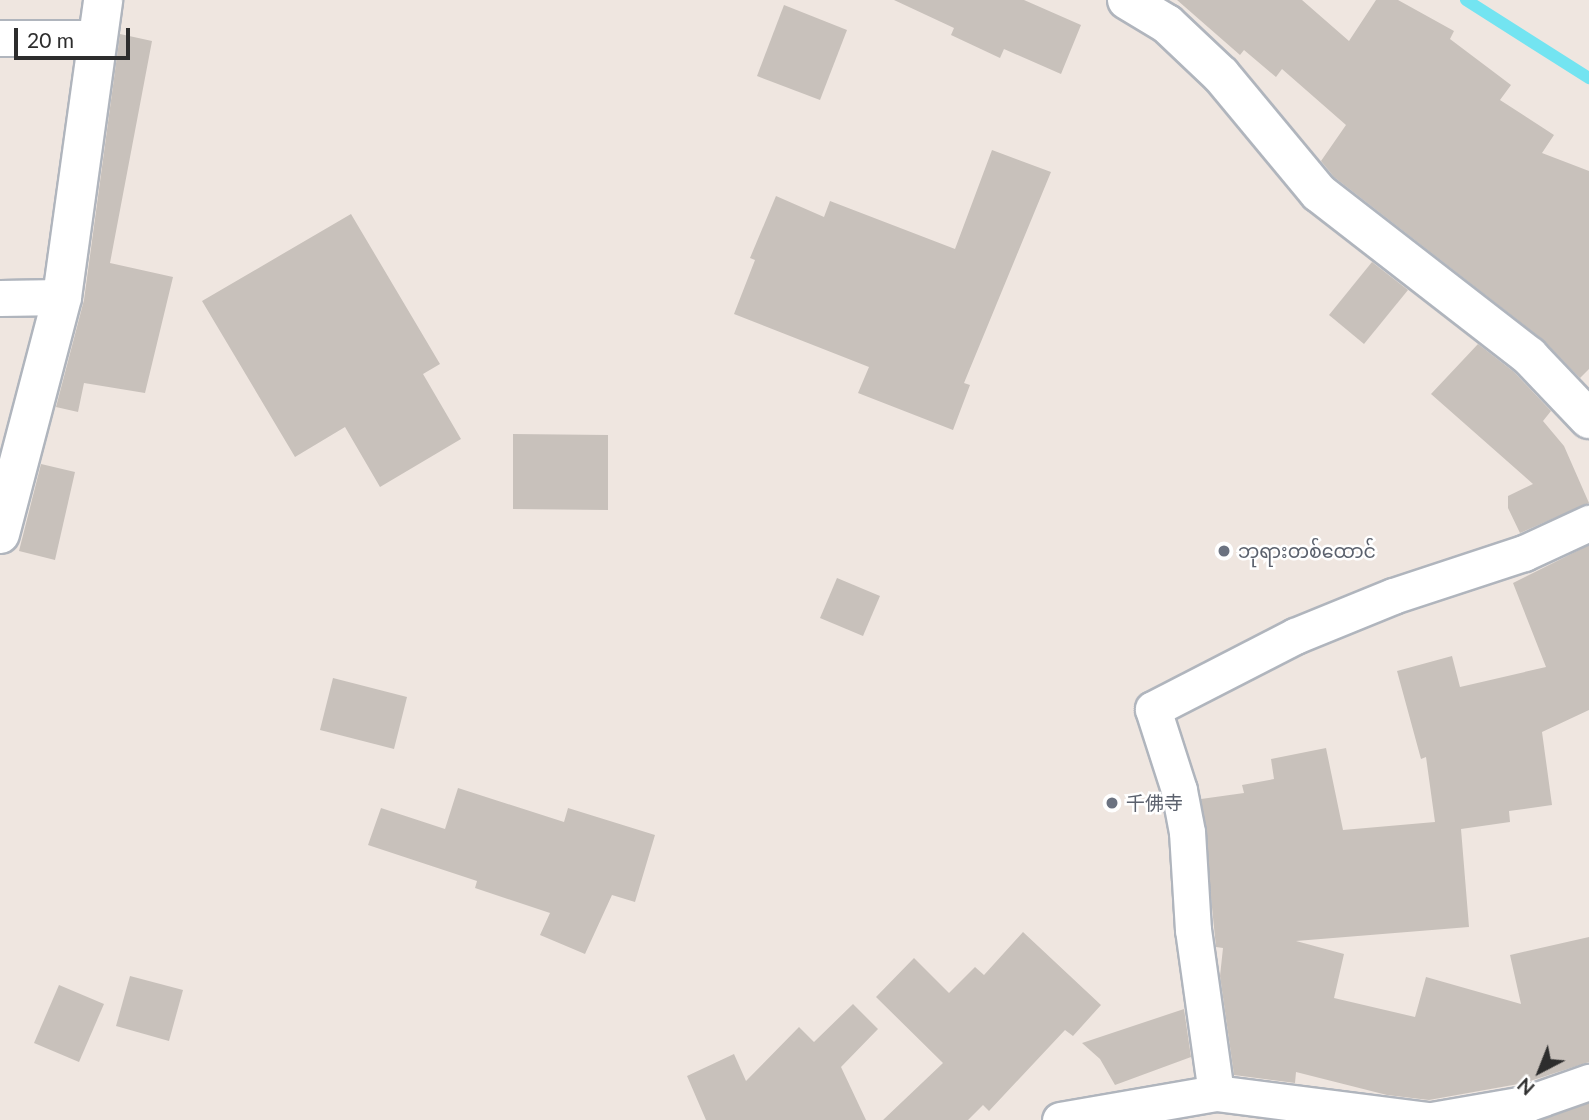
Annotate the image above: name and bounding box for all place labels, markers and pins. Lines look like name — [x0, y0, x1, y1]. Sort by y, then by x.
place label: ဘုရားတစ်ထောင် — [1238, 540, 1376, 562]
marker: ဘုရားတစ်ထောင် — [1216, 543, 1232, 559]
place label: 千佛寺 — [1126, 792, 1183, 814]
marker: 千佛寺 — [1104, 795, 1120, 811]

